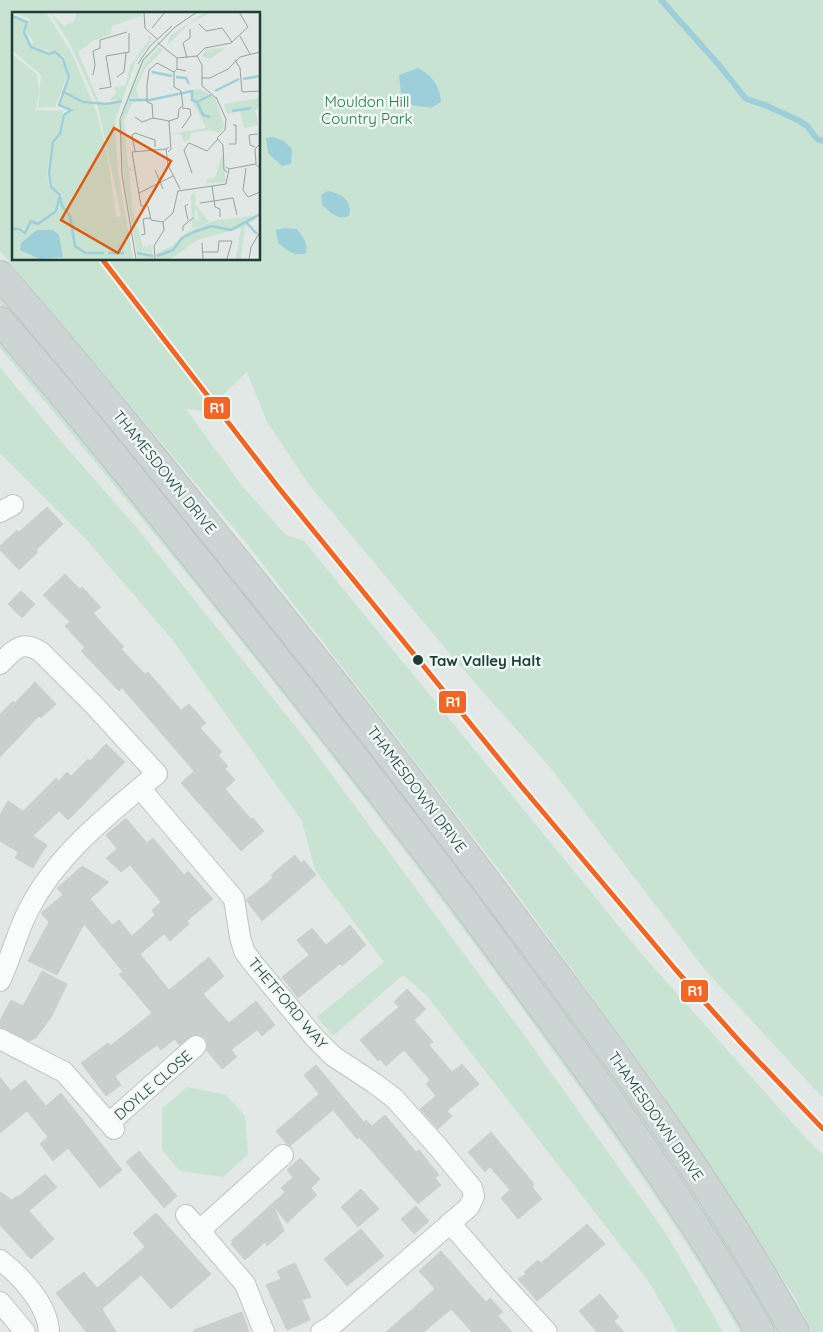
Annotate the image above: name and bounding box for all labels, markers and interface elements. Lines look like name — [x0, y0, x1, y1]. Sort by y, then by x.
inset map — [12, 12, 260, 260]
park label: Mouldon Hill Country Park — [321, 92, 413, 128]
line badge: R1 — [203, 396, 231, 420]
text: R1 — [209, 399, 225, 417]
street label: THAMESDOWN DRIVE — [109, 406, 221, 538]
place label: Taw Valley Halt — [429, 651, 541, 670]
marker: Taw Valley Halt — [411, 653, 425, 667]
line badge: R1 — [438, 690, 467, 714]
text: R1 — [445, 693, 461, 711]
street label: THAMESDOWN DRIVE — [363, 722, 471, 856]
street label: THETFORD WAY — [244, 953, 332, 1053]
line badge: R1 — [680, 979, 709, 1003]
text: R1 — [687, 982, 703, 1000]
street label: DOYLE CLOSE — [110, 1046, 196, 1124]
street label: THAMESDOWN DRIVE — [604, 1048, 708, 1184]

